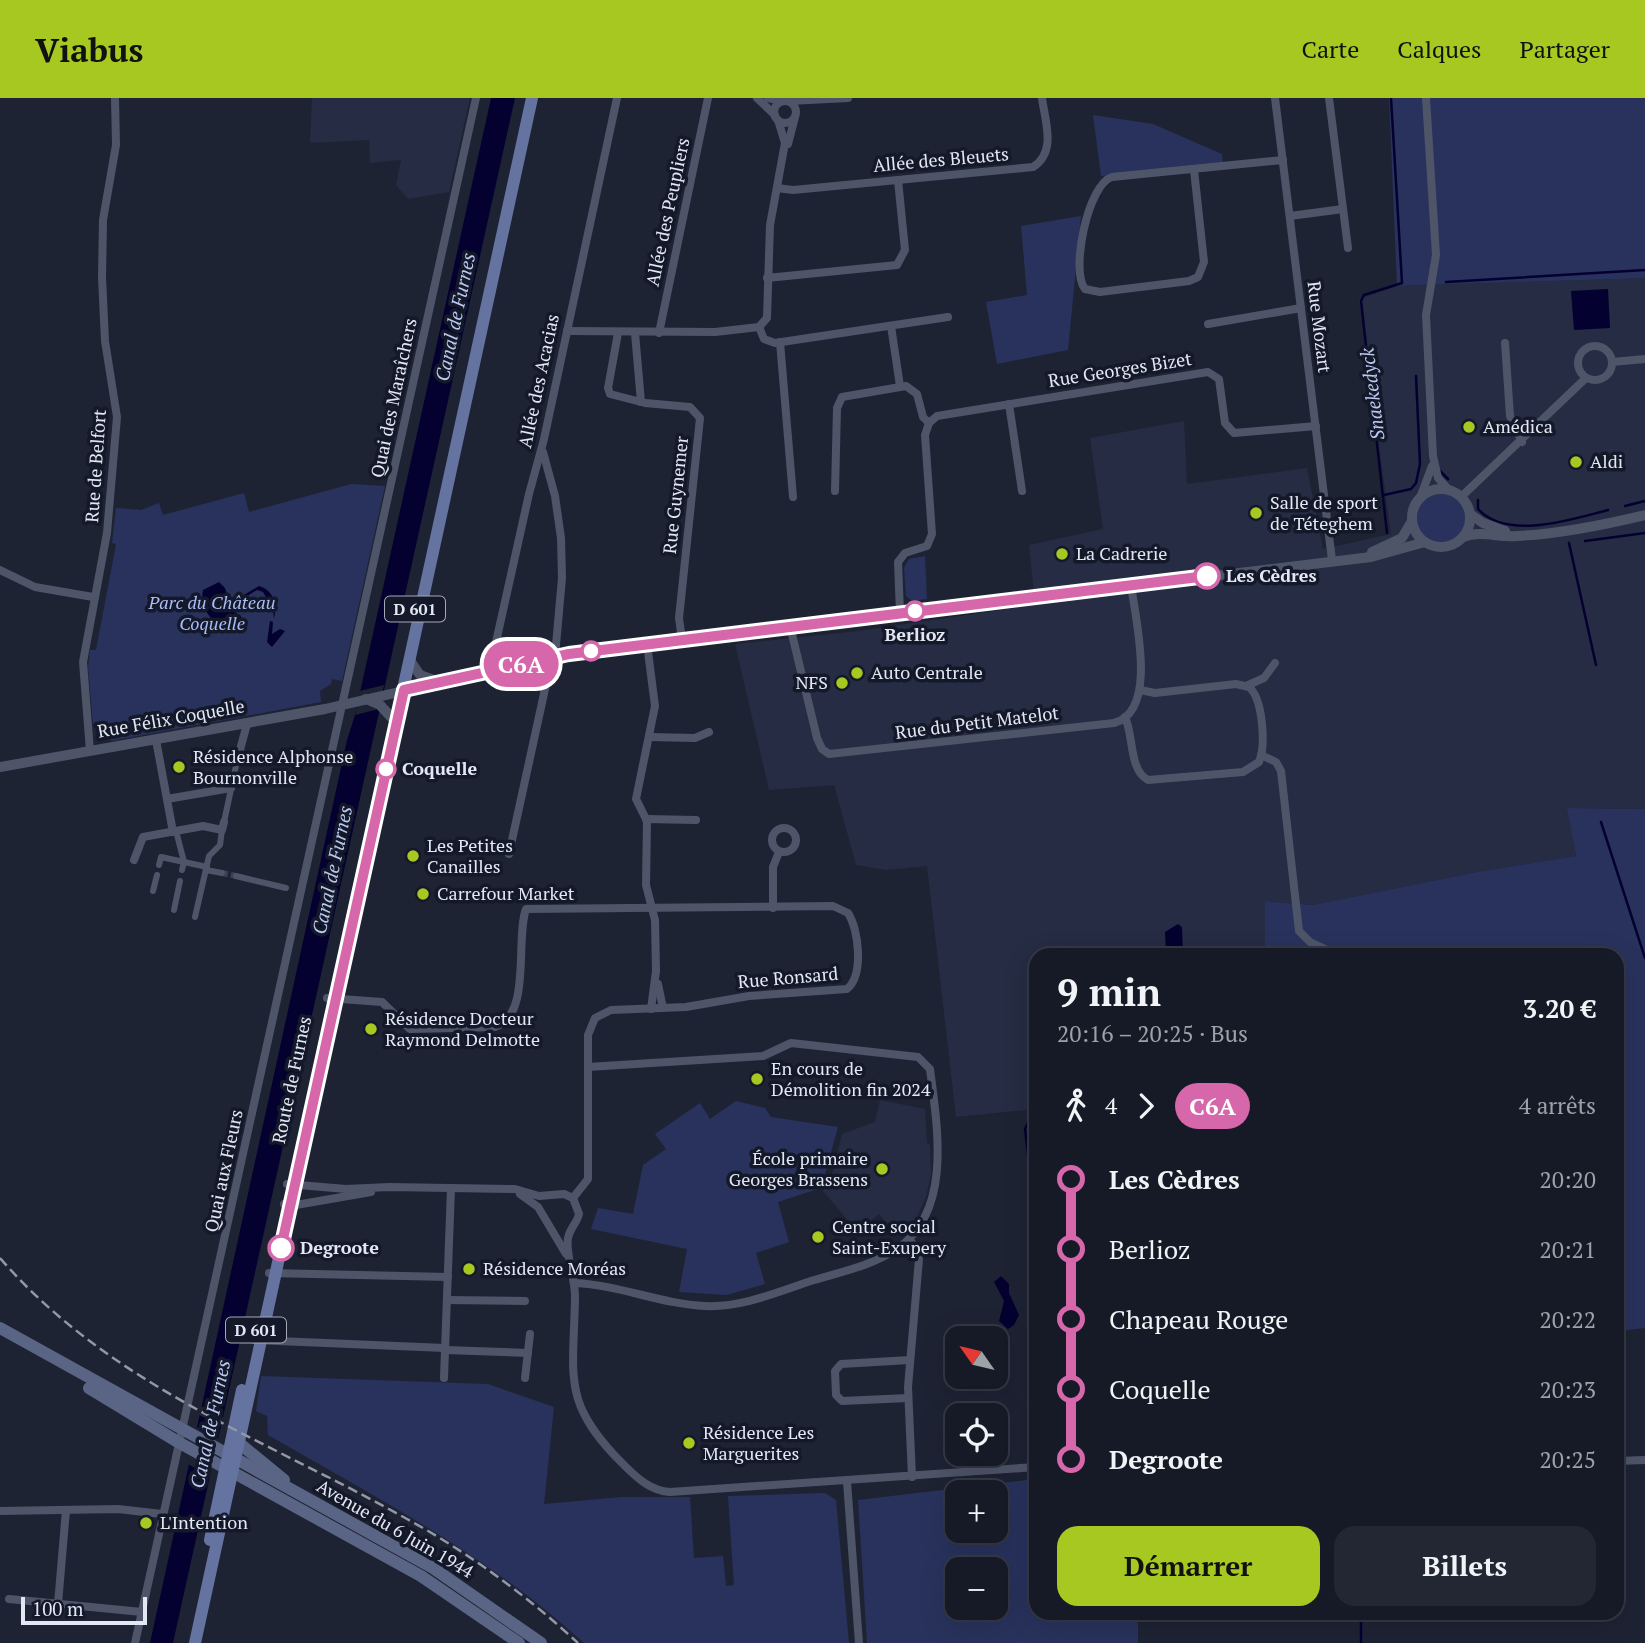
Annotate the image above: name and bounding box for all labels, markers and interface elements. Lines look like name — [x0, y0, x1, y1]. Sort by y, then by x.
text: Viabus — [35, 28, 143, 71]
text: Carte — [1301, 33, 1359, 65]
text: Calques — [1397, 33, 1481, 65]
text: Partager — [1519, 33, 1610, 65]
street label: Allée des Peupliers — [640, 135, 694, 288]
street label: Allée des Bleuets — [872, 141, 1010, 177]
water label: Canal de Furnes — [429, 250, 480, 383]
street label: Rue Mozart — [1302, 280, 1338, 374]
street label: Allée des Acacias — [512, 312, 564, 450]
street label: Quai des Maraîchers — [364, 316, 422, 480]
street label: Rue Georges Bizet — [1046, 346, 1194, 392]
water label: Snaekedyck — [1353, 346, 1390, 442]
street label: Rue de Belfort — [79, 408, 111, 523]
place label: Amédica — [1483, 414, 1553, 438]
marker: Amédica — [1461, 419, 1477, 435]
street label: Rue Guynemer — [657, 435, 693, 555]
place label: Aldi — [1590, 449, 1623, 473]
marker: Aldi — [1568, 454, 1584, 470]
place label: Salle de sport de Téteghem — [1270, 490, 1378, 535]
marker: Salle de sport de Téteghem — [1248, 505, 1264, 521]
place label: La Cadrerie — [1076, 541, 1167, 565]
marker: La Cadrerie — [1054, 546, 1070, 562]
marker: Les Cèdres — [1194, 563, 1220, 589]
place label: Les Cèdres — [1226, 563, 1317, 587]
park label: Parc du Château Coquelle — [148, 590, 275, 635]
road number: D 601 — [385, 596, 445, 622]
marker: Berlioz — [905, 601, 925, 621]
place label: Berlioz — [885, 622, 945, 646]
line badge: C6A — [481, 641, 561, 687]
unlabelled marker — [581, 641, 601, 661]
text: C6A — [498, 648, 544, 680]
place label: Auto Centrale — [871, 660, 983, 684]
marker: Auto Centrale — [849, 665, 865, 681]
place label: NFS — [795, 670, 828, 694]
marker: NFS — [834, 675, 850, 691]
street label: Rue Félix Coquelle — [95, 693, 246, 743]
street label: Rue du Petit Matelot — [894, 700, 1060, 744]
place label: Résidence Alphonse Bournonville — [193, 744, 353, 789]
place label: Coquelle — [402, 756, 477, 780]
marker: Résidence Alphonse Bournonville — [171, 759, 187, 775]
marker: Coquelle — [376, 759, 396, 779]
water label: Canal de Furnes — [306, 803, 357, 936]
place label: Les Petites Canailles — [427, 833, 513, 878]
marker: Les Petites Canailles — [405, 848, 421, 864]
place label: Carrefour Market — [437, 881, 575, 905]
marker: Carrefour Market — [415, 886, 431, 902]
street label: Rue Ronsard — [737, 961, 839, 993]
text: 9 min — [1057, 967, 1161, 1017]
text: 3.20 € — [1523, 991, 1596, 1025]
place label: Résidence Docteur Raymond Delmotte — [385, 1006, 540, 1051]
street label: Route de Furnes — [266, 1014, 316, 1146]
text: 20:16 – 20:25 · Bus — [1057, 1018, 1248, 1049]
marker: Résidence Docteur Raymond Delmotte — [363, 1021, 379, 1037]
place label: En cours de Démolition fin 2024 — [771, 1056, 931, 1101]
marker: En cours de Démolition fin 2024 — [749, 1071, 765, 1087]
icon: walk — [1057, 1087, 1095, 1125]
icon: forward — [1127, 1087, 1165, 1125]
text: 4 — [1105, 1090, 1117, 1121]
text: C6A — [1189, 1090, 1236, 1122]
text: 4 arrêts — [1519, 1090, 1596, 1121]
street label: Quai aux Fleurs — [198, 1107, 248, 1234]
place label: École primaire Georges Brassens — [729, 1146, 868, 1191]
marker: École primaire Georges Brassens — [874, 1161, 890, 1177]
text: Les Cèdres — [1109, 1162, 1240, 1196]
text: 20:20 — [1539, 1164, 1596, 1195]
place label: Centre social Saint-Exupery — [832, 1214, 947, 1259]
marker: Centre social Saint-Exupery — [810, 1229, 826, 1245]
text: Berlioz — [1109, 1232, 1190, 1266]
text: 20:21 — [1539, 1234, 1596, 1265]
marker: Degroote — [268, 1235, 294, 1261]
place label: Degroote — [300, 1235, 379, 1259]
place label: Résidence Moréas — [483, 1256, 626, 1280]
marker: Résidence Moréas — [461, 1261, 477, 1277]
text: Chapeau Rouge — [1109, 1302, 1288, 1336]
text: 20:22 — [1539, 1304, 1596, 1335]
road number: D 601 — [226, 1318, 286, 1342]
north arrow — [945, 1326, 1008, 1390]
map controls — [945, 1326, 1008, 1620]
water label: Canal de Furnes — [184, 1357, 235, 1490]
text: Coquelle — [1109, 1372, 1210, 1406]
text: 20:23 — [1539, 1374, 1596, 1405]
button: locate — [945, 1403, 1008, 1466]
place label: Résidence Les Marguerites — [703, 1420, 814, 1465]
marker: Résidence Les Marguerites — [681, 1435, 697, 1451]
text: Degroote — [1109, 1442, 1223, 1476]
text: 20:25 — [1539, 1444, 1596, 1475]
street label: Avenue du 6 Juin 1944 — [313, 1473, 479, 1583]
button: + — [945, 1480, 1008, 1543]
place label: L'Intention — [160, 1510, 248, 1534]
marker: L'Intention — [138, 1515, 154, 1531]
button: Démarrer — [1057, 1526, 1320, 1606]
button: Billets — [1334, 1526, 1596, 1606]
button: − — [945, 1557, 1008, 1620]
scale bar — [21, 1594, 147, 1626]
text: 100 m — [32, 1596, 83, 1621]

